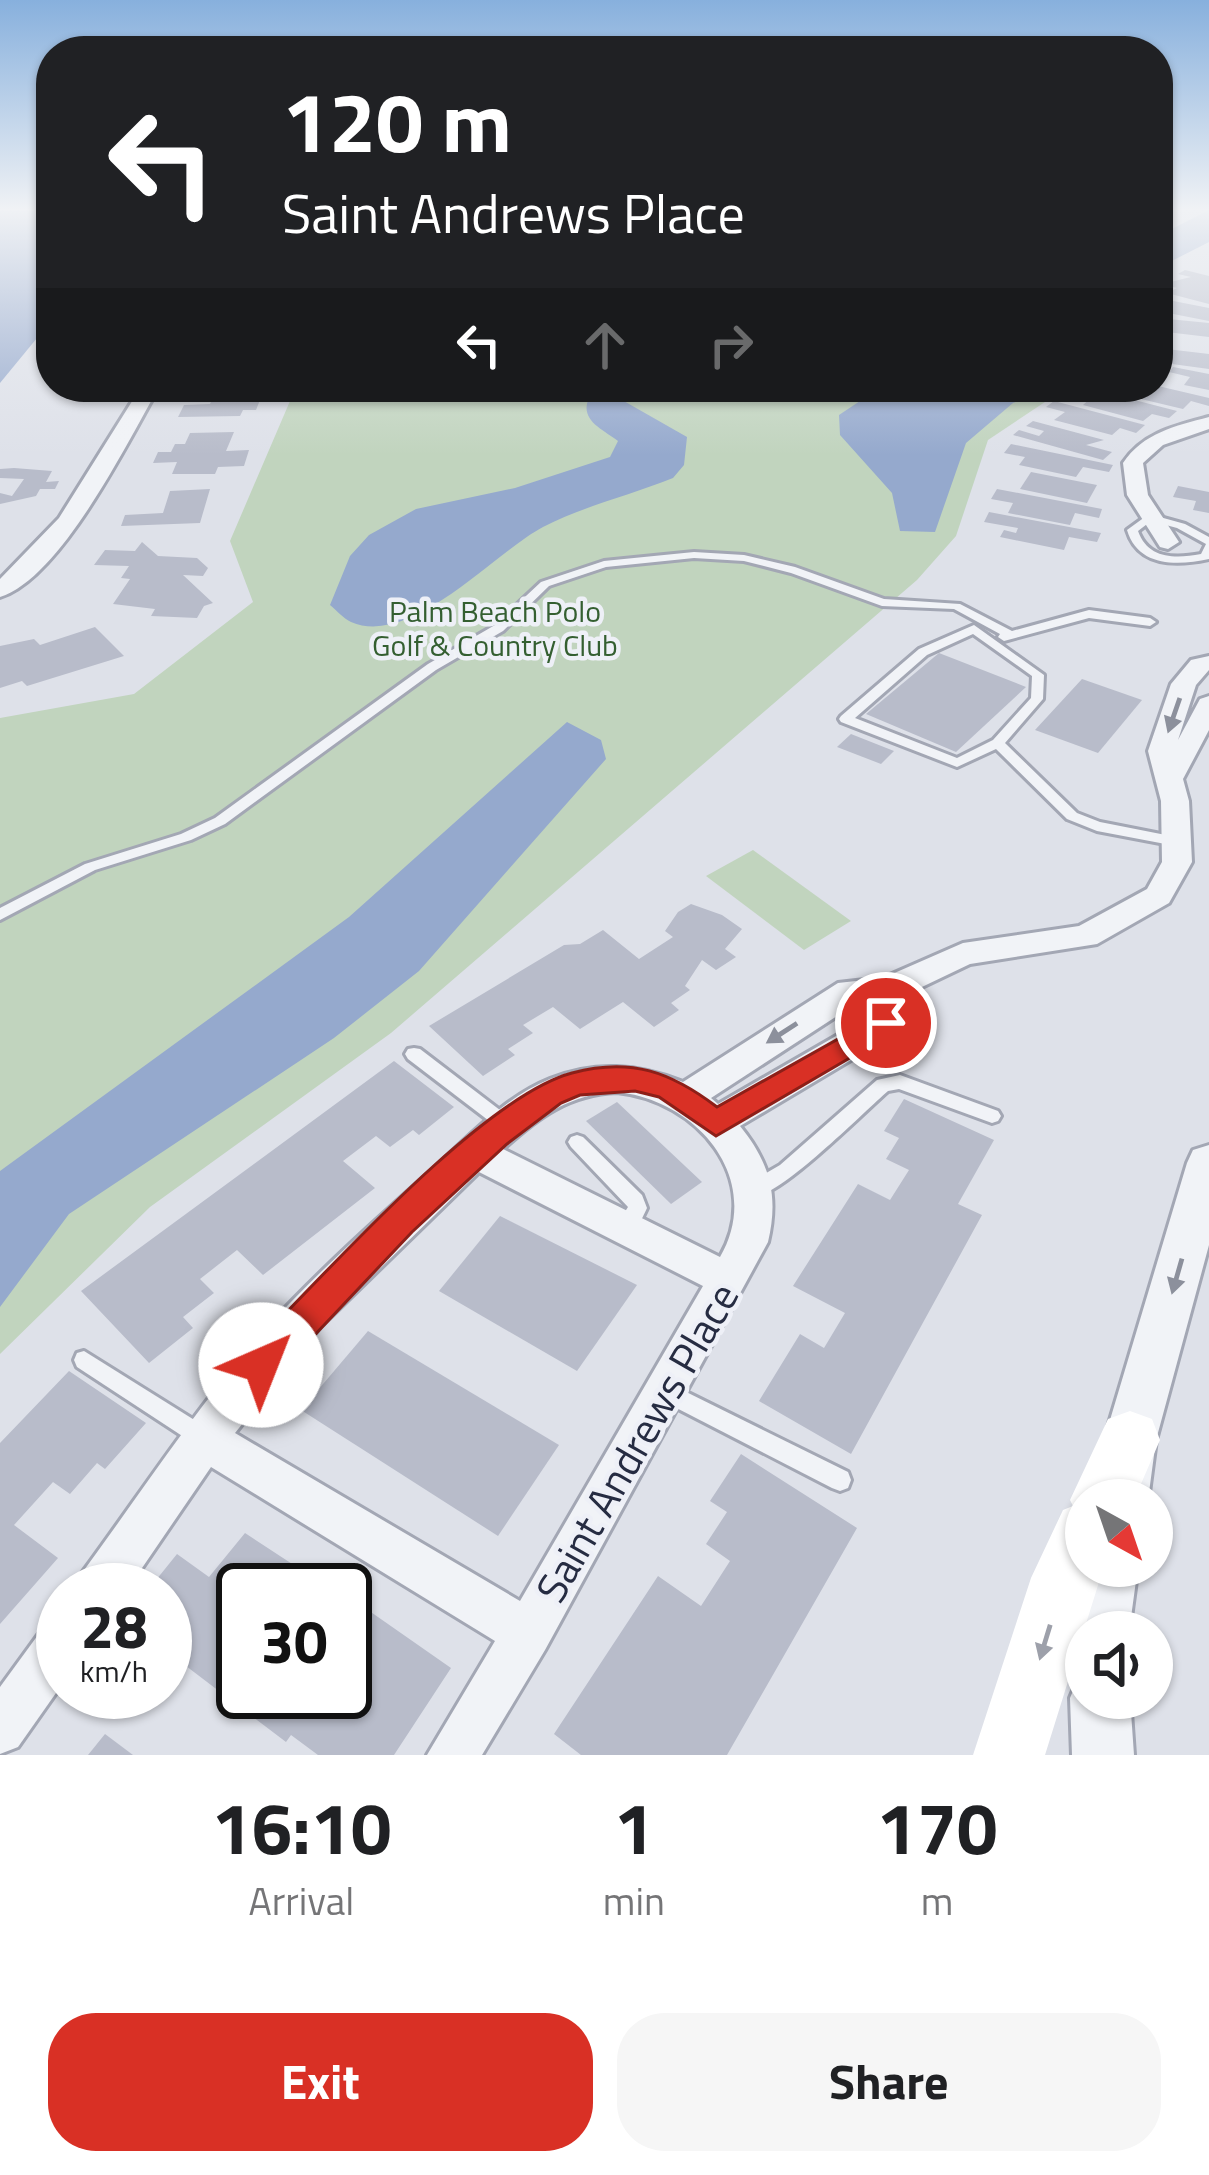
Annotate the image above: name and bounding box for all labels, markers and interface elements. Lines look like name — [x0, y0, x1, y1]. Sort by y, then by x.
text: 120 m — [282, 57, 512, 185]
icon: left — [84, 84, 240, 240]
text: Saint Andrews Place — [282, 172, 745, 254]
icon: left — [446, 312, 512, 378]
icon: ahead — [572, 312, 638, 378]
icon: right — [698, 312, 764, 378]
park label: Palm Beach Polo Golf & Country Club — [372, 588, 618, 668]
one-way arrow — [1164, 697, 1182, 733]
pin — [835, 972, 937, 1074]
icon: arrive — [853, 990, 919, 1056]
one-way arrow — [766, 1021, 799, 1043]
one-way arrow — [1167, 1258, 1185, 1294]
street label: Saint Andrews Place — [518, 1270, 754, 1614]
position arrow — [198, 1302, 324, 1428]
north arrow — [1065, 1479, 1173, 1587]
map controls — [1065, 1479, 1173, 1719]
speed limit sign: 30 — [216, 1563, 372, 1719]
text: 28 — [80, 1580, 148, 1671]
button: sound — [1065, 1611, 1173, 1719]
one-way arrow — [1034, 1624, 1053, 1661]
text: km/h — [80, 1648, 148, 1694]
text: 16:10 — [212, 1772, 391, 1882]
text: 1 — [614, 1772, 654, 1882]
text: 170 — [876, 1772, 997, 1882]
text: Arrival — [249, 1871, 354, 1930]
text: min — [603, 1871, 665, 1930]
text: m — [921, 1871, 953, 1930]
button: Exit — [48, 2013, 593, 2151]
button: Share — [617, 2013, 1161, 2151]

